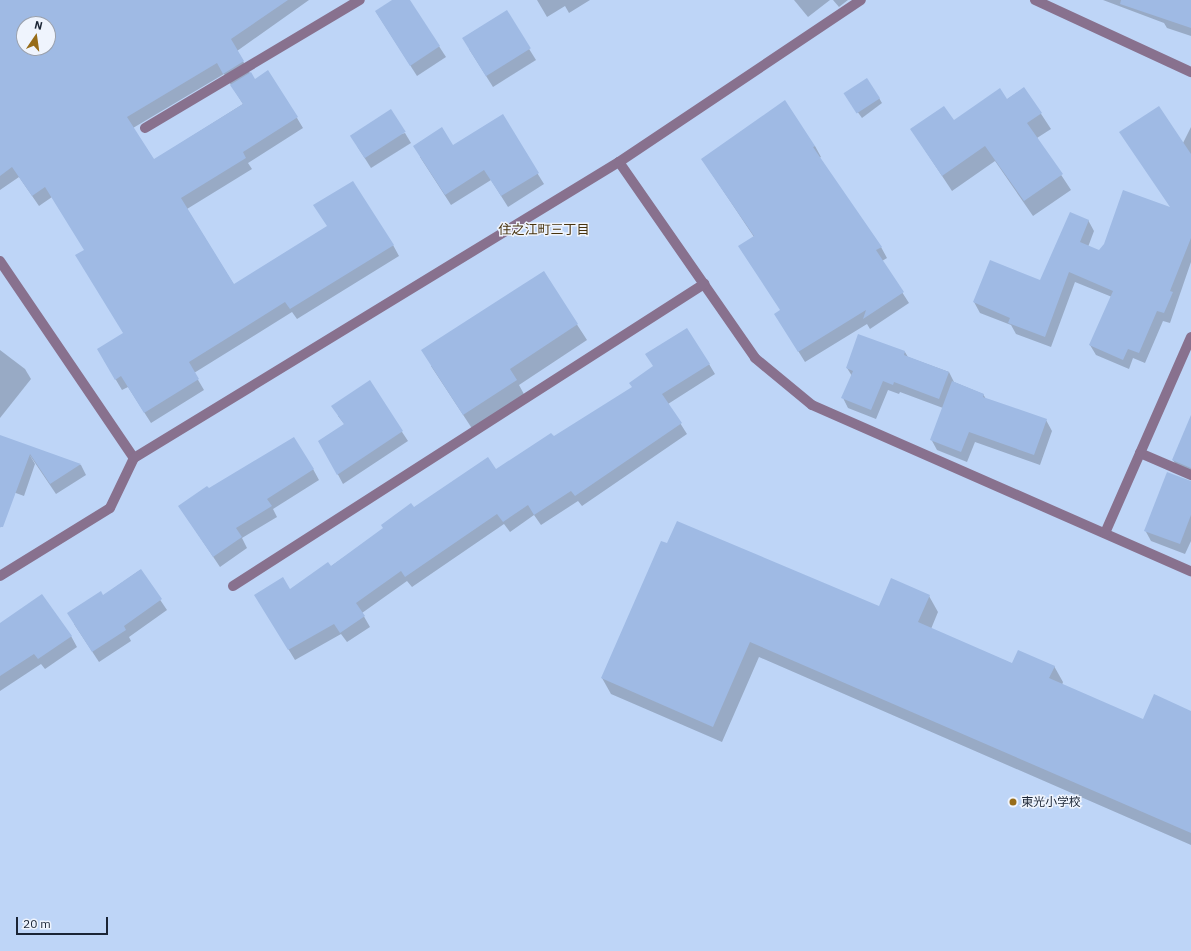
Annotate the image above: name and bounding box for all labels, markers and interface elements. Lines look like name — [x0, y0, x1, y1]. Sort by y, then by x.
north arrow — [16, 16, 56, 56]
text: N — [33, 18, 44, 33]
district label: 住之江町三丁目 — [499, 222, 589, 238]
place label: 東光小学校 — [1021, 795, 1081, 809]
marker: 東光小学校 — [1008, 797, 1018, 807]
scale bar — [18, 909, 110, 935]
text: 20 m — [23, 916, 51, 931]

